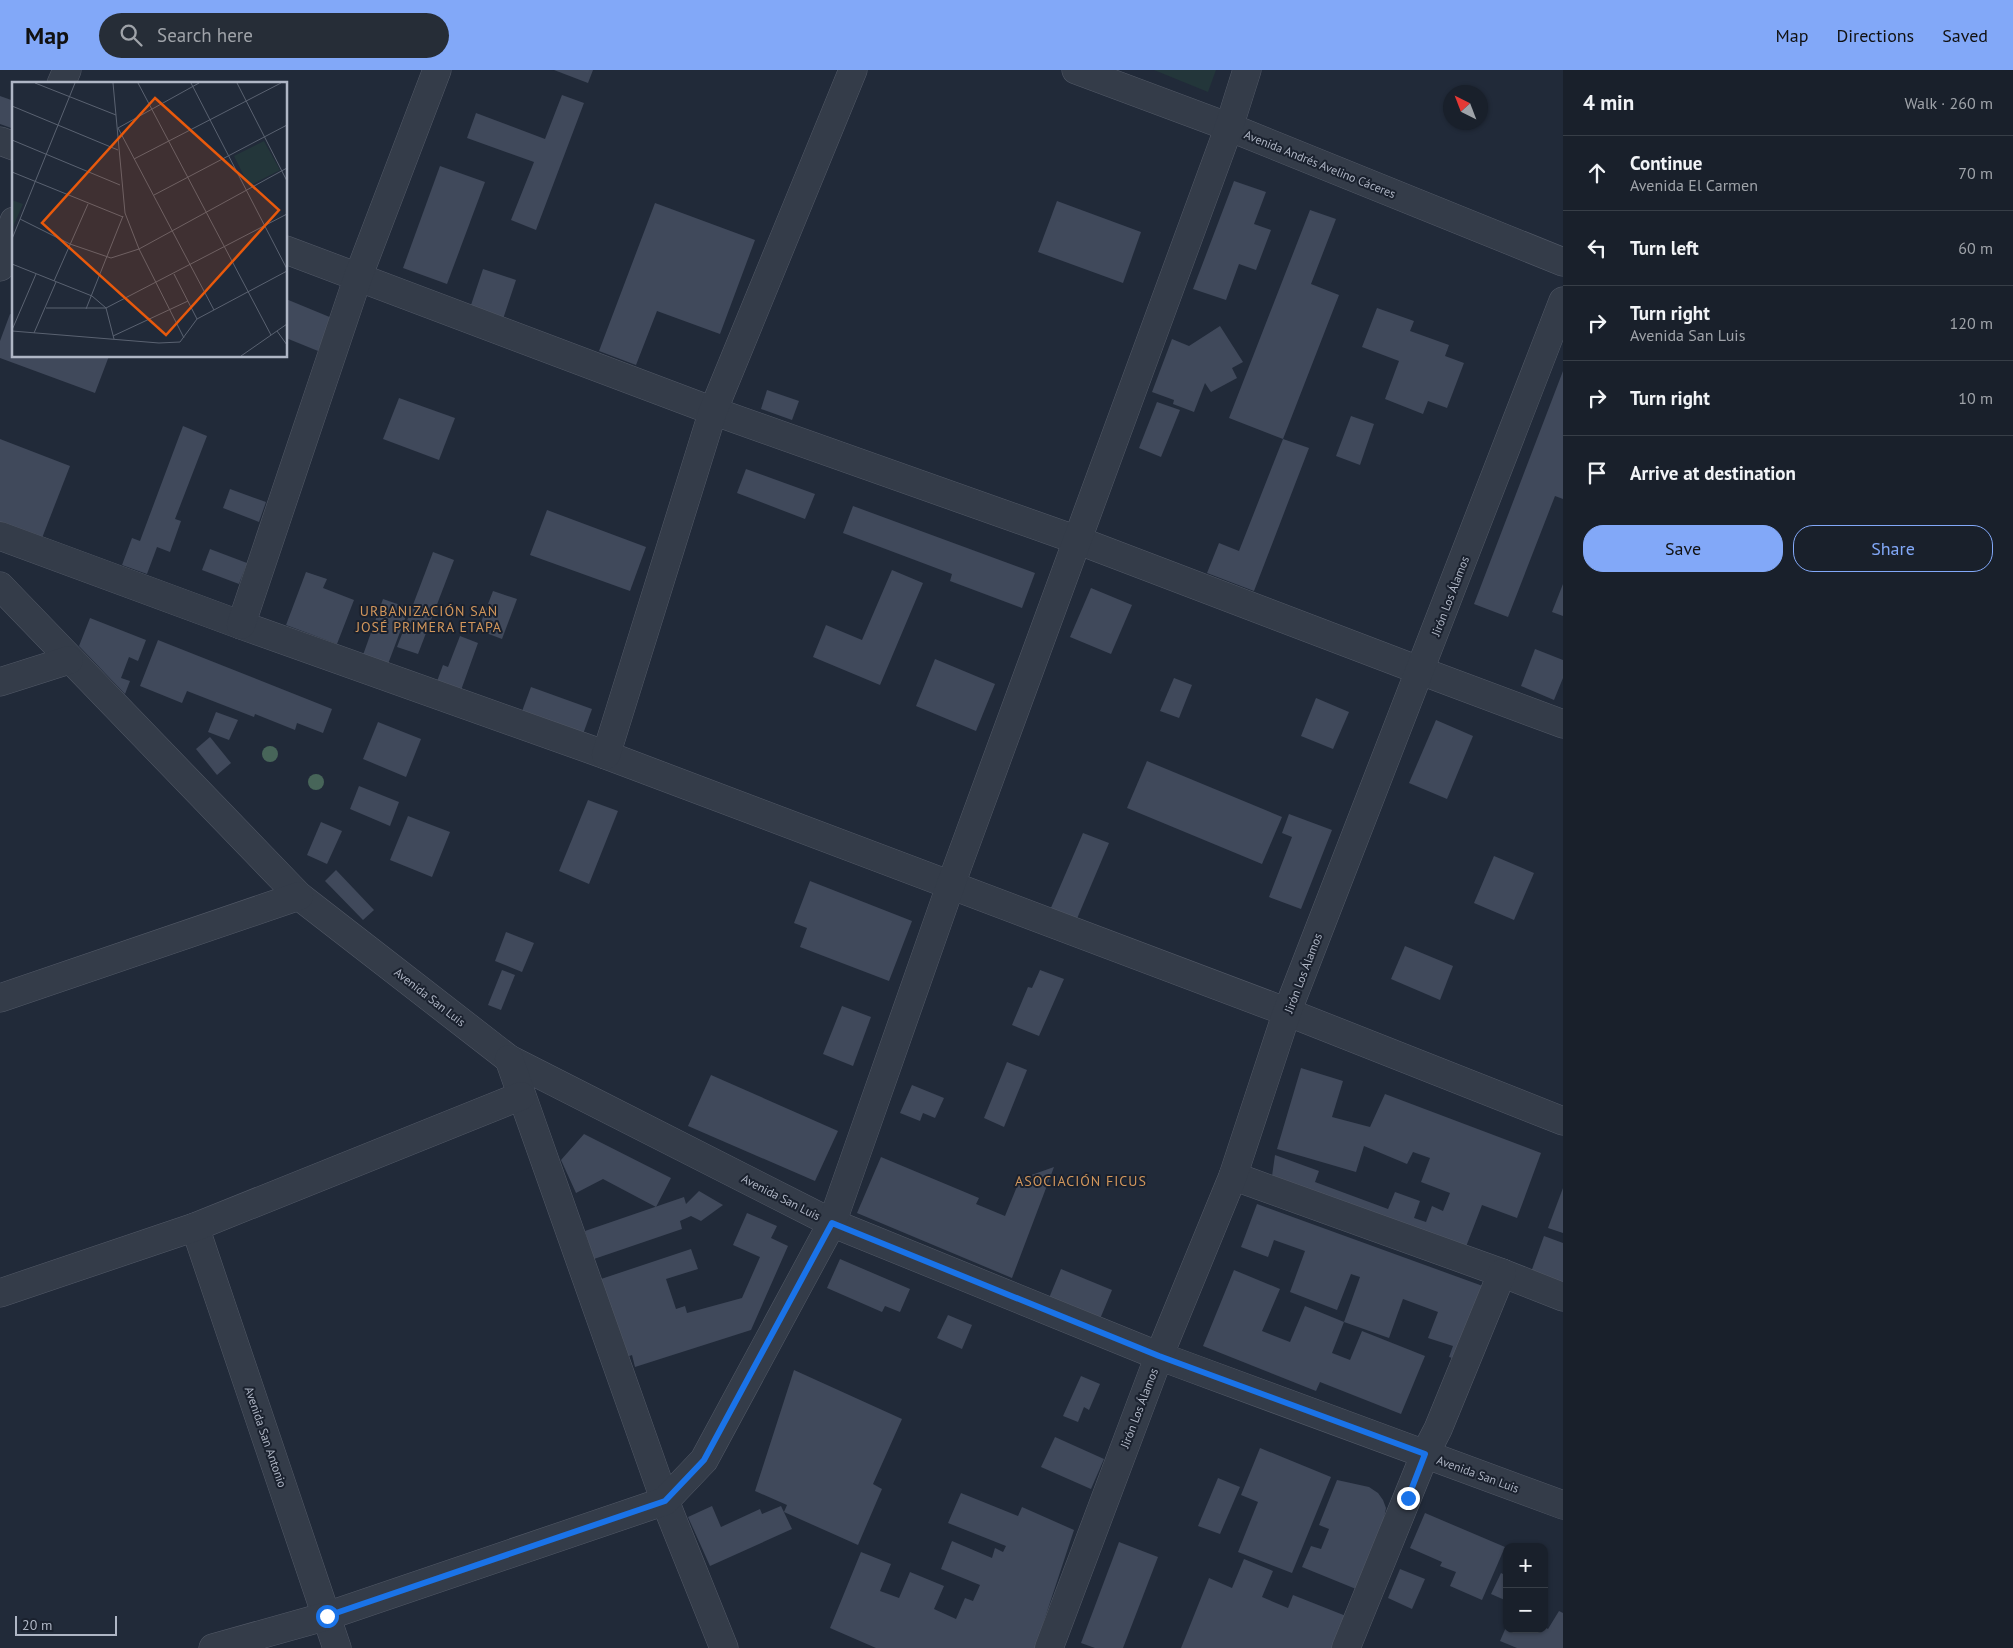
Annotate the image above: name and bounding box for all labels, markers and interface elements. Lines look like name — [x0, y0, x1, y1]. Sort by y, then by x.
search box — [99, 13, 449, 58]
text: Map — [25, 20, 69, 51]
icon: search — [117, 21, 145, 49]
text: Search here — [157, 23, 253, 47]
text: Map — [1776, 24, 1808, 47]
text: Directions — [1836, 24, 1914, 47]
text: Saved — [1942, 24, 1988, 47]
inset map — [12, 82, 288, 358]
north arrow — [1443, 85, 1488, 130]
text: 4 min — [1583, 89, 1634, 116]
text: Walk · 260 m — [1904, 93, 1993, 113]
street label: Avenida Andrés Avelino Cáceres — [1242, 127, 1398, 201]
text: Continue — [1630, 151, 1702, 175]
icon: ahead — [1583, 159, 1611, 187]
text: 70 m — [1958, 163, 1993, 183]
text: Avenida El Carmen — [1630, 175, 1758, 195]
icon: left — [1583, 234, 1611, 262]
text: Turn left — [1630, 236, 1699, 260]
text: 60 m — [1958, 238, 1993, 258]
text: Turn right — [1630, 301, 1710, 325]
icon: right — [1583, 309, 1611, 337]
text: 120 m — [1950, 313, 1993, 333]
text: Avenida San Luis — [1630, 325, 1745, 345]
icon: right — [1583, 384, 1611, 412]
text: Turn right — [1630, 386, 1710, 410]
text: 10 m — [1958, 388, 1993, 408]
icon: arrive — [1583, 459, 1611, 487]
text: Arrive at destination — [1630, 461, 1796, 485]
button: Save — [1583, 525, 1783, 572]
button: Share — [1793, 525, 1993, 572]
street label: Jirón Los Álamos — [1427, 554, 1472, 639]
district label: URBANIZACIÓN SAN JOSÉ PRIMERA ETAPA — [355, 602, 502, 636]
street label: Jirón Los Álamos — [1280, 931, 1325, 1016]
street label: Avenida San Luis — [391, 964, 469, 1030]
street label: Avenida San Luis — [739, 1171, 823, 1223]
district label: ASOCIACIÓN FICUS — [1015, 1172, 1147, 1190]
street label: Jirón Los Álamos — [1116, 1366, 1161, 1451]
street label: Avenida San Antonio — [242, 1385, 290, 1489]
street label: Avenida San Luis — [1435, 1452, 1521, 1496]
route end — [1397, 1487, 1420, 1510]
map controls — [1503, 1543, 1548, 1633]
button: + — [1503, 1543, 1548, 1588]
button: − — [1503, 1588, 1548, 1633]
route start — [316, 1605, 339, 1628]
scale bar — [15, 1613, 118, 1636]
text: 20 m — [22, 1616, 52, 1634]

